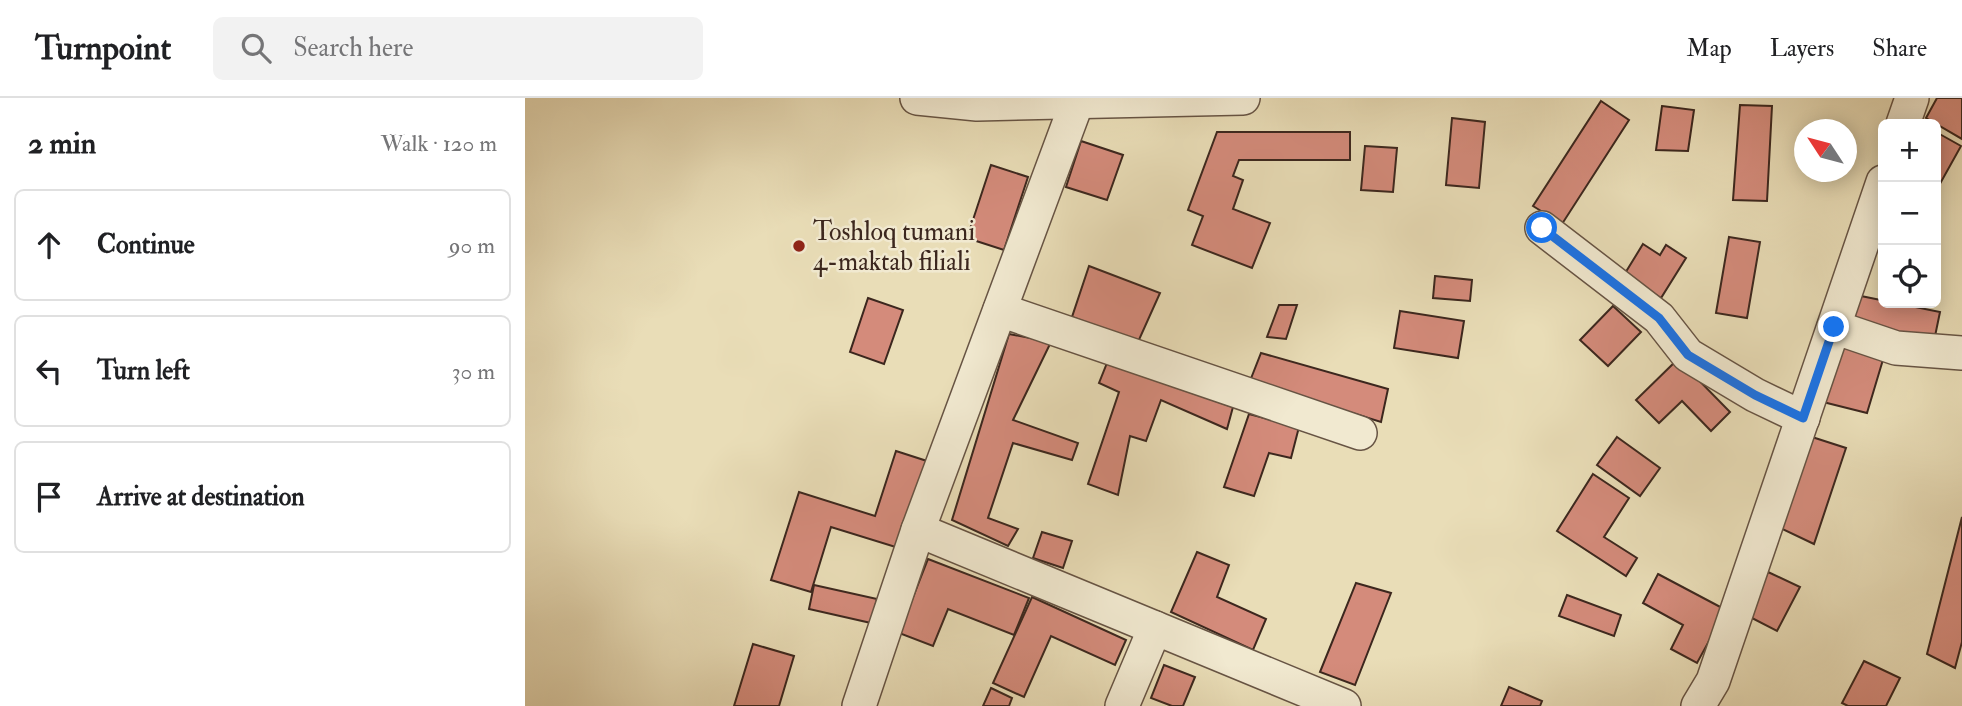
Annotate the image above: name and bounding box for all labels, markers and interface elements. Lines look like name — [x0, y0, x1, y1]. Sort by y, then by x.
search box — [213, 17, 703, 80]
text: Turnpoint — [35, 28, 171, 69]
icon: search — [237, 29, 275, 67]
text: Search here — [293, 32, 413, 64]
text: Map — [1687, 33, 1732, 64]
text: Layers — [1770, 33, 1834, 64]
text: Share — [1872, 33, 1927, 64]
north arrow — [1794, 119, 1857, 182]
map controls — [1878, 119, 1941, 308]
button: + — [1878, 119, 1941, 182]
text: 2 min — [28, 125, 96, 162]
text: Walk · 120 m — [381, 129, 497, 158]
button: − — [1878, 182, 1941, 245]
route start — [1526, 212, 1557, 243]
place label: Toshloq tumani 4-maktab filiali — [813, 216, 975, 278]
icon: ahead — [30, 226, 68, 264]
text: Continue — [97, 229, 195, 261]
text: 90 m — [449, 231, 495, 260]
marker: Toshloq tumani 4-maktab filiali — [791, 238, 807, 254]
button: locate — [1878, 245, 1941, 308]
route end — [1818, 311, 1849, 342]
icon: left — [30, 352, 68, 390]
text: Turn left — [97, 355, 190, 387]
text: 30 m — [452, 357, 495, 386]
icon: arrive — [30, 478, 68, 516]
text: Arrive at destination — [97, 481, 305, 513]

